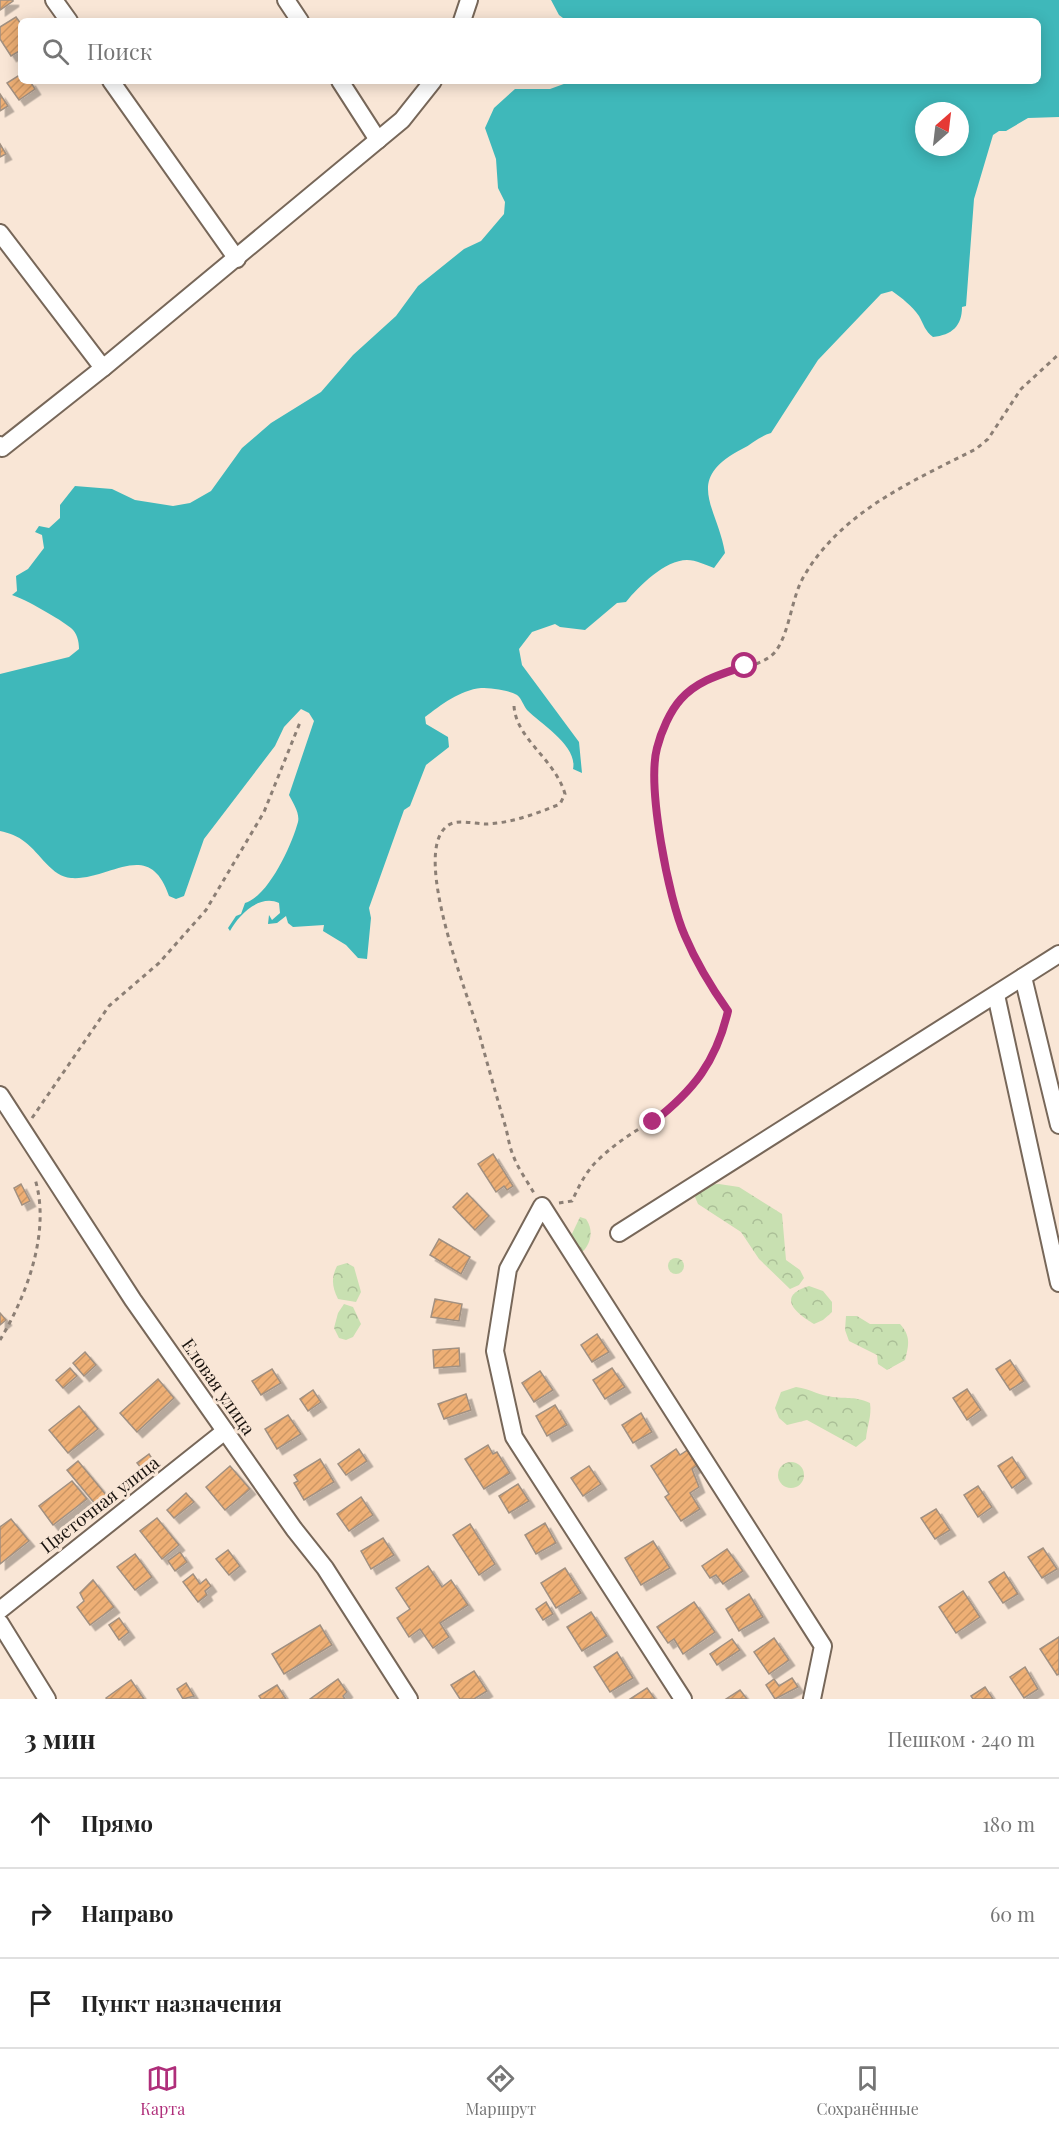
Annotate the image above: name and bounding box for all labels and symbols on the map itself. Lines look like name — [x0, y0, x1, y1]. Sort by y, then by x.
north arrow — [915, 102, 969, 156]
route start — [731, 652, 757, 678]
route end — [639, 1108, 665, 1134]
street label: Еловая улица — [177, 1333, 261, 1439]
street label: Цветочная улица — [35, 1450, 164, 1558]

